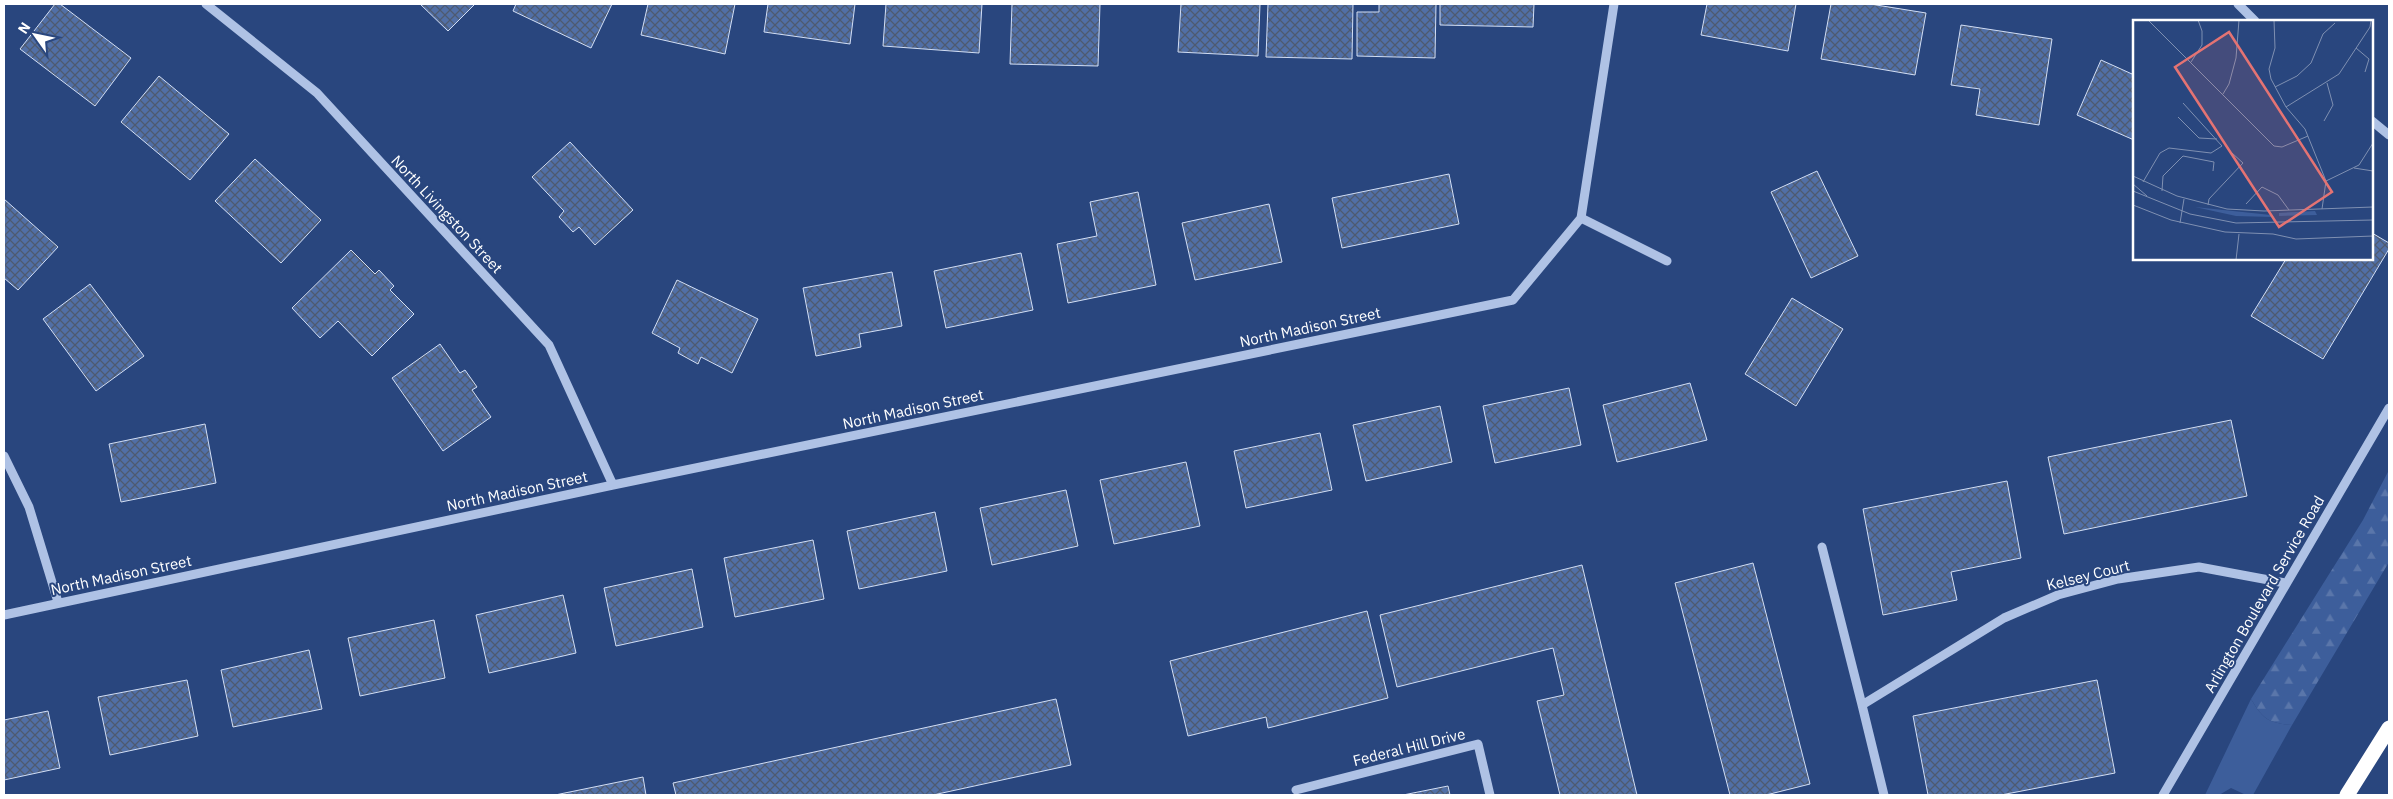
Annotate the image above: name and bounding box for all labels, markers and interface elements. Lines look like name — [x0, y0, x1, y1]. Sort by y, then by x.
north arrow — [10, 10, 60, 60]
text: N — [14, 19, 34, 37]
inset map — [2133, 20, 2373, 260]
street label: North Livingston Street — [387, 151, 507, 277]
street label: North Madison Street — [1238, 303, 1382, 351]
street label: North Madison Street — [841, 385, 985, 433]
street label: North Madison Street — [445, 467, 589, 515]
street label: Arlington Boulevard Service Road — [2200, 492, 2328, 696]
street label: North Madison Street — [49, 551, 193, 599]
street label: Kelsey Court — [2044, 555, 2132, 595]
street label: Federal Hill Drive — [1351, 724, 1467, 770]

